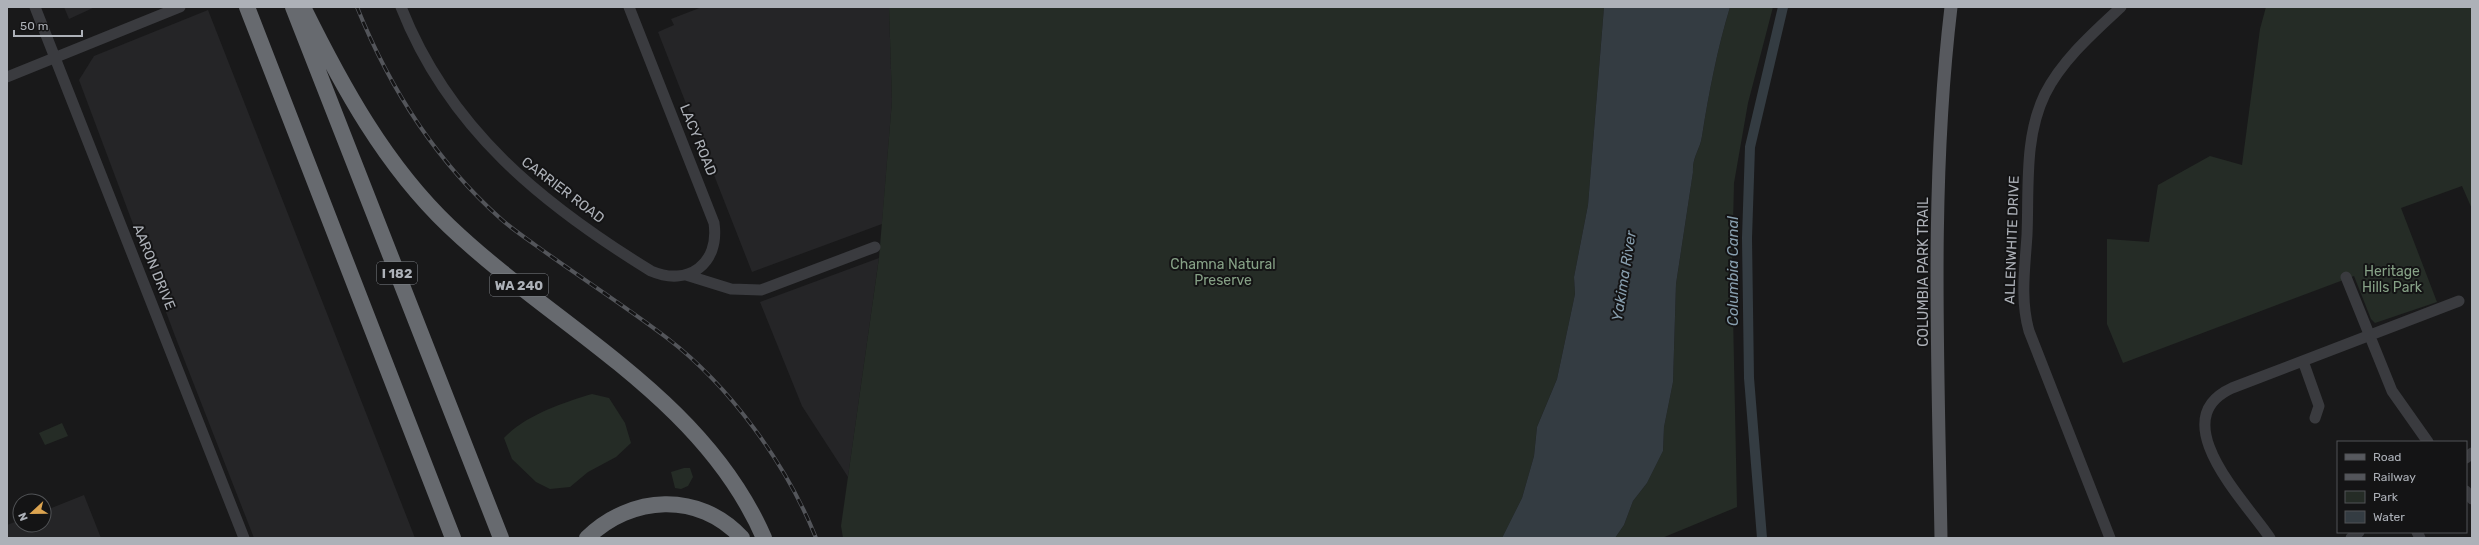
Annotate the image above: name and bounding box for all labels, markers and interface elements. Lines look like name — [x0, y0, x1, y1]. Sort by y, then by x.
scale bar — [14, 12, 82, 38]
text: 50 m — [20, 19, 48, 33]
street label: LACY ROAD — [676, 102, 720, 178]
street label: CARRIER ROAD — [518, 153, 608, 227]
street label: ALLENWHITE DRIVE — [2001, 175, 2023, 305]
street label: COLUMBIA PARK TRAIL — [1915, 197, 1932, 347]
water label: Columbia Canal — [1724, 216, 1742, 326]
street label: AARON DRIVE — [129, 222, 179, 312]
water label: Yakima River — [1608, 228, 1640, 323]
park label: Chamna Natural Preserve — [1170, 256, 1276, 289]
road number: I 182 — [377, 262, 417, 284]
park label: Heritage Hills Park — [2362, 263, 2423, 296]
road number: WA 240 — [490, 274, 548, 296]
legend — [2337, 441, 2467, 533]
text: Road — [2373, 450, 2401, 464]
text: Railway — [2373, 470, 2416, 484]
text: Park — [2373, 490, 2399, 504]
north arrow — [12, 493, 52, 533]
text: N — [16, 510, 31, 523]
text: Water — [2373, 510, 2405, 524]

